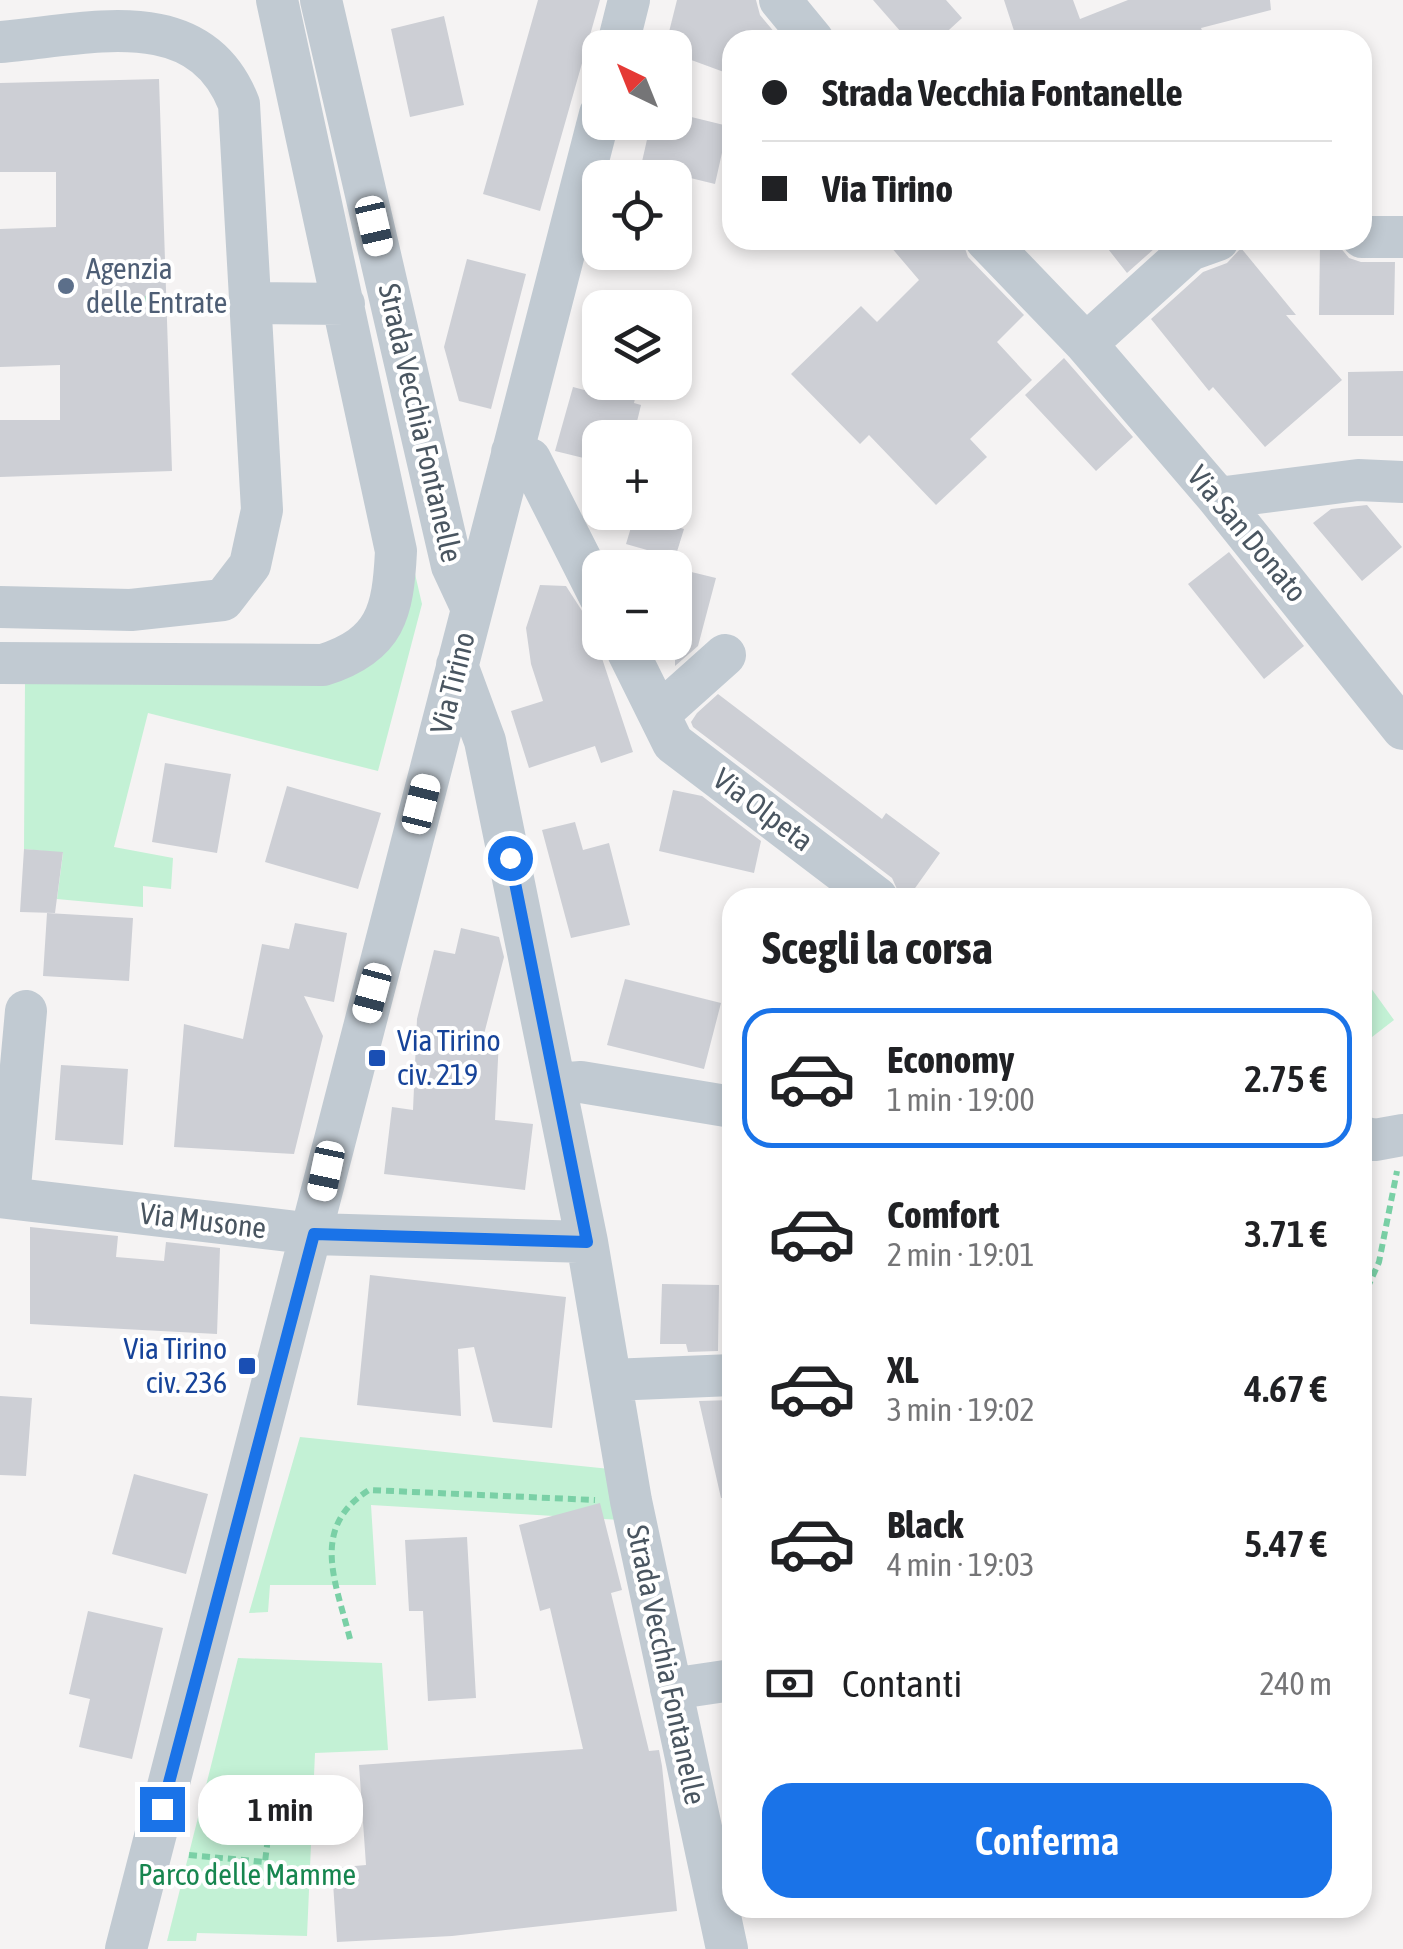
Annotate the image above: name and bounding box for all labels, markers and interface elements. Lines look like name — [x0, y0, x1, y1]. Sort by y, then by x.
north arrow — [582, 30, 692, 140]
map controls — [582, 30, 692, 660]
text: Strada Vecchia Fontanelle — [822, 71, 1183, 114]
button: locate — [582, 160, 692, 270]
text: Via Tirino — [822, 167, 953, 210]
car — [353, 193, 395, 259]
place label: Agenzia delle Entrate — [86, 251, 227, 319]
marker: Agenzia delle Entrate — [55, 275, 77, 297]
street label: Strada Vecchia Fontanelle — [372, 280, 470, 565]
button: layers — [582, 290, 692, 400]
button: + — [582, 420, 692, 530]
street label: Via San Donato — [1181, 459, 1314, 608]
button: − — [582, 550, 692, 660]
street label: Via Tirino — [423, 628, 481, 737]
street label: Via Olpeta — [707, 761, 820, 858]
car — [399, 771, 443, 837]
route start — [488, 836, 533, 881]
text: Scegli la corsa — [762, 922, 993, 974]
car — [350, 960, 394, 1026]
place label: Via Tirino civ. 219 — [397, 1023, 501, 1091]
icon: car — [767, 1033, 857, 1123]
text: Economy — [887, 1038, 1014, 1081]
marker: Via Tirino civ. 219 — [366, 1047, 388, 1069]
text: 2.75 € — [1244, 1057, 1327, 1100]
text: 1 min · 19:00 — [887, 1081, 1034, 1118]
car — [305, 1139, 347, 1203]
icon: car — [767, 1188, 857, 1278]
text: Comfort — [887, 1193, 999, 1236]
street label: Via Musone — [138, 1195, 268, 1245]
text: 3.71 € — [1244, 1212, 1327, 1255]
text: 2 min · 19:01 — [887, 1236, 1034, 1273]
place label: Via Tirino civ. 236 — [123, 1331, 227, 1399]
icon: car — [767, 1343, 857, 1433]
text: XL — [887, 1348, 919, 1391]
marker: Via Tirino civ. 236 — [236, 1355, 258, 1377]
text: 4.67 € — [1244, 1367, 1327, 1410]
text: 3 min · 19:02 — [887, 1391, 1034, 1428]
icon: car — [767, 1498, 857, 1588]
text: Black — [887, 1503, 964, 1546]
street label: Strada Vecchia Fontanelle — [621, 1522, 713, 1808]
text: 5.47 € — [1244, 1522, 1327, 1565]
text: 4 min · 19:03 — [887, 1546, 1034, 1583]
icon: cash — [762, 1656, 817, 1711]
text: Contanti — [842, 1662, 962, 1705]
text: 240 m — [1259, 1665, 1332, 1702]
callout: 1 min — [197, 1774, 362, 1844]
button: Conferma — [762, 1783, 1332, 1898]
route end — [140, 1787, 185, 1832]
text: 1 min — [248, 1791, 313, 1828]
park label: Parco delle Mamme — [138, 1857, 356, 1891]

